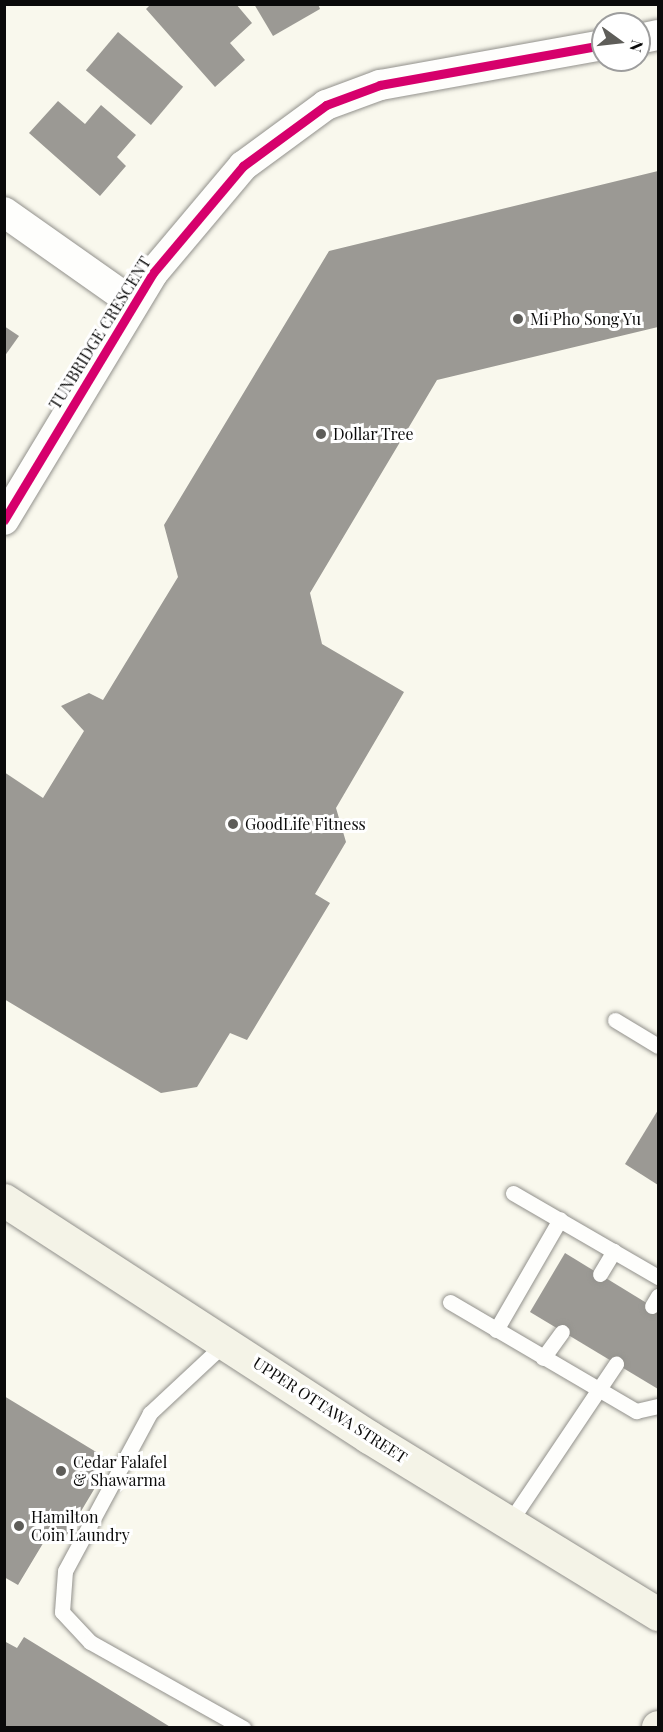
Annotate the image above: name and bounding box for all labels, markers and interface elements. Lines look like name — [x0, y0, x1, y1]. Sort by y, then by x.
north arrow — [591, 12, 651, 72]
text: N — [625, 38, 649, 55]
street label: TUNBRIDGE CRESCENT — [45, 253, 155, 413]
place label: Mi Pho Song Yu — [530, 309, 642, 329]
marker: Mi Pho Song Yu — [511, 312, 525, 326]
place label: Dollar Tree — [333, 424, 414, 444]
marker: Dollar Tree — [314, 427, 328, 441]
place label: GoodLife Fitness — [245, 814, 366, 834]
marker: GoodLife Fitness — [226, 817, 240, 831]
street label: UPPER OTTAWA STREET — [249, 1353, 411, 1467]
place label: Cedar Falafel & Shawarma — [73, 1452, 168, 1490]
marker: Cedar Falafel & Shawarma — [54, 1464, 68, 1478]
place label: Hamilton Coin Laundry — [31, 1507, 130, 1545]
marker: Hamilton Coin Laundry — [12, 1519, 26, 1533]

